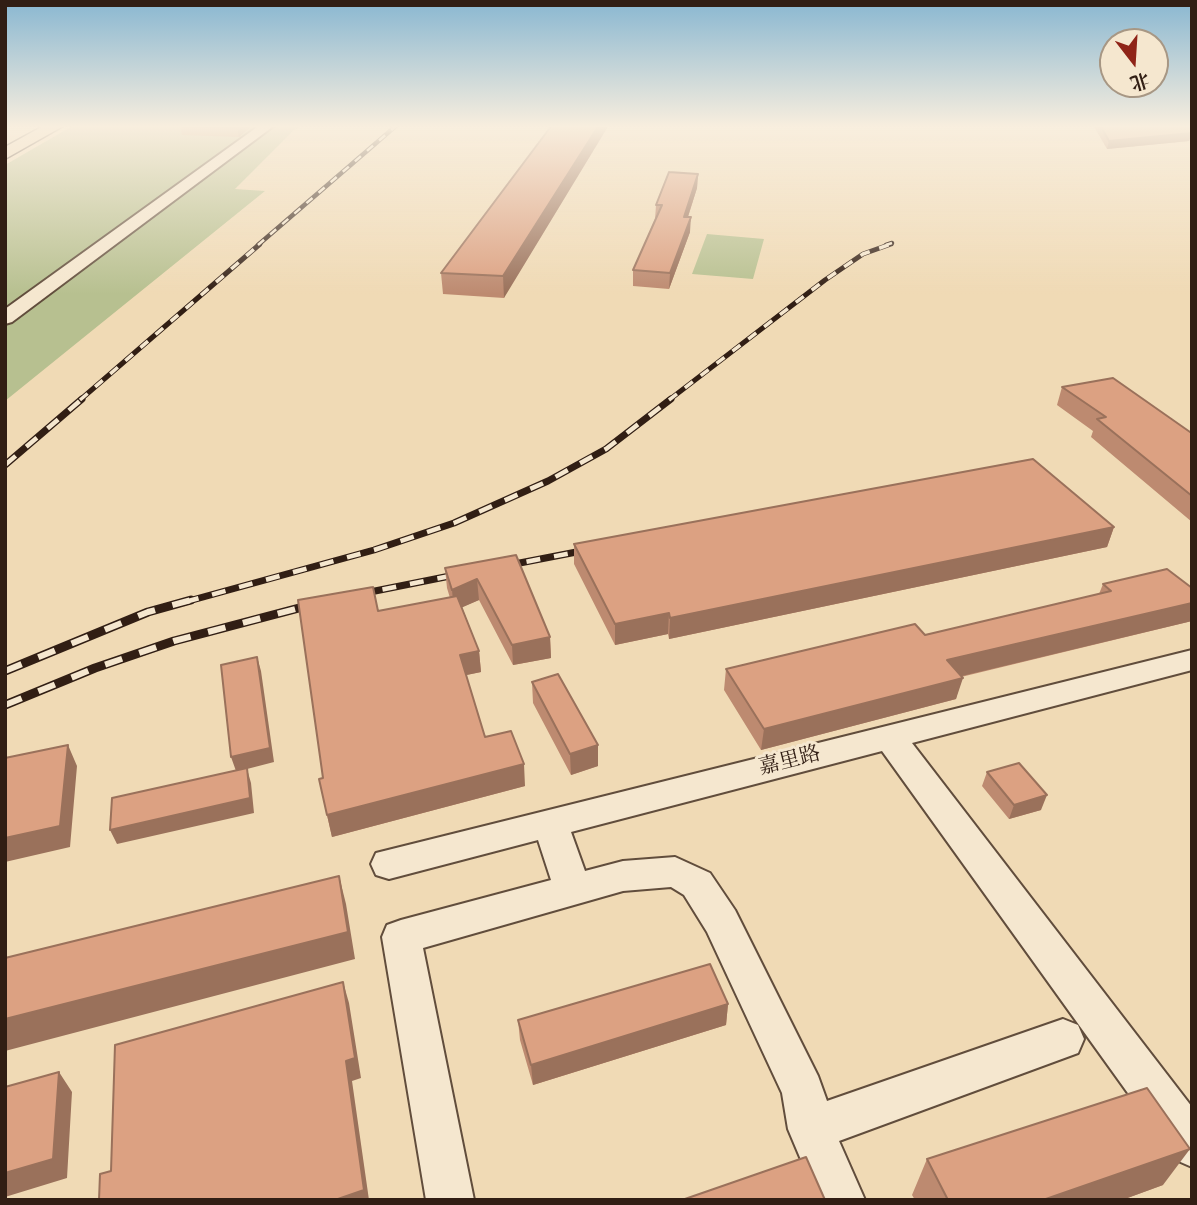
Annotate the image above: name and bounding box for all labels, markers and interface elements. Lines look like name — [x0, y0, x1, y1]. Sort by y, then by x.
north arrow — [1099, 28, 1169, 98]
text: 北 — [1127, 67, 1152, 95]
street label: 嘉里路 — [756, 742, 824, 782]

